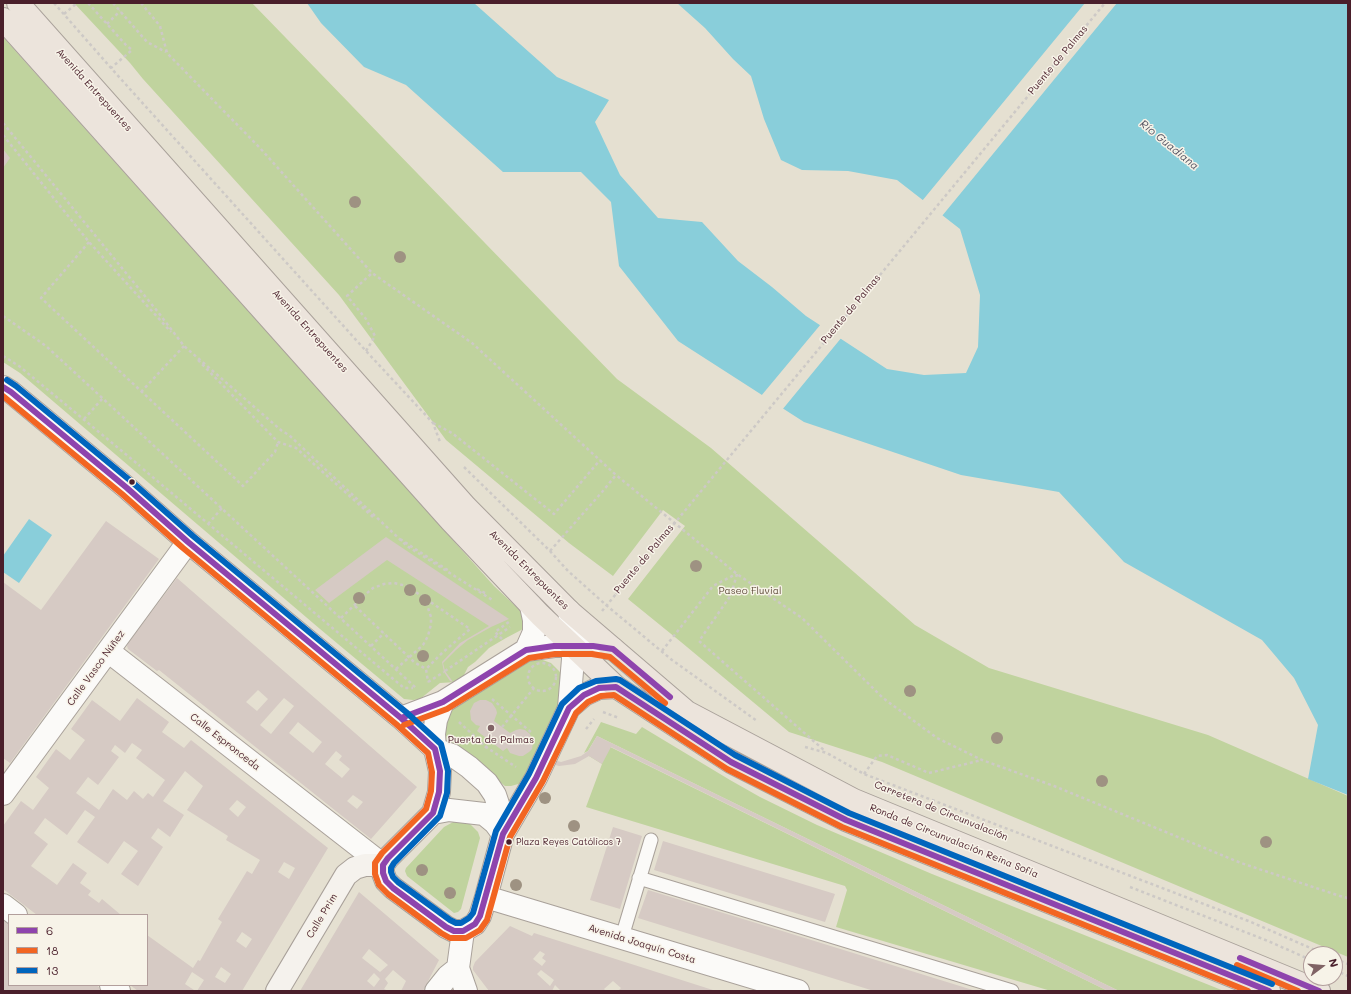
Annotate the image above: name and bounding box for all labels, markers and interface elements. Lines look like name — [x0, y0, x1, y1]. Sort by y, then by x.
street label: Puente de Palmas — [1026, 23, 1090, 97]
street label: Avenida Entrepuentes — [54, 46, 134, 134]
water label: Río Guadiana — [1137, 117, 1201, 173]
street label: Puente de Palmas — [819, 272, 883, 346]
street label: Avenida Entrepuentes — [270, 287, 350, 375]
unlabelled marker — [127, 477, 137, 487]
street label: Puente de Palmas — [612, 522, 676, 596]
street label: Avenida Entrepuentes — [487, 528, 571, 612]
park label: Paseo Fluvial — [718, 585, 782, 597]
street label: Calle Vasco Núñez — [65, 628, 127, 708]
street label: Calle Espronceda — [188, 711, 262, 773]
marker: Puerta de Palmas — [486, 723, 496, 733]
place label: Puerta de Palmas — [448, 734, 534, 746]
street label: Carretera de Circunvalación — [872, 779, 1010, 843]
street label: Ronda de Circunvalación Reina Sofía — [868, 802, 1040, 880]
marker: Plaza Reyes Católicos 7 — [504, 837, 514, 847]
place label: Plaza Reyes Católicos 7 — [516, 837, 621, 847]
street label: Calle Prim — [304, 892, 340, 940]
legend — [8, 914, 148, 986]
text: 6 — [46, 922, 53, 938]
street label: Avenida Joaquín Costa — [587, 922, 697, 966]
text: 18 — [46, 942, 59, 958]
north arrow — [1303, 946, 1343, 986]
text: N — [1326, 957, 1342, 969]
text: 13 — [46, 962, 58, 978]

